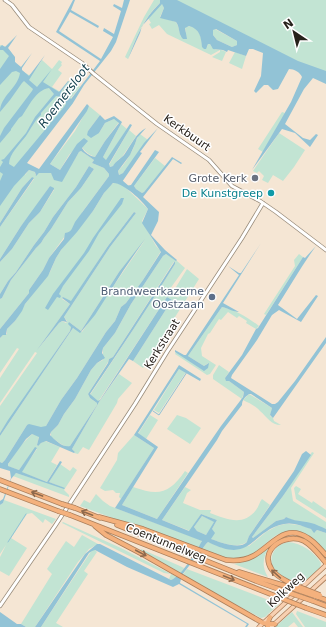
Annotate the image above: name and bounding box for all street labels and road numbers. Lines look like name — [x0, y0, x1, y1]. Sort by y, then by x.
street label: Kerkbuurt — [161, 112, 213, 154]
street label: Kerkstraat — [141, 316, 183, 371]
street label: Coentunnelweg — [124, 521, 208, 565]
street label: Kolkweg — [265, 570, 307, 610]

